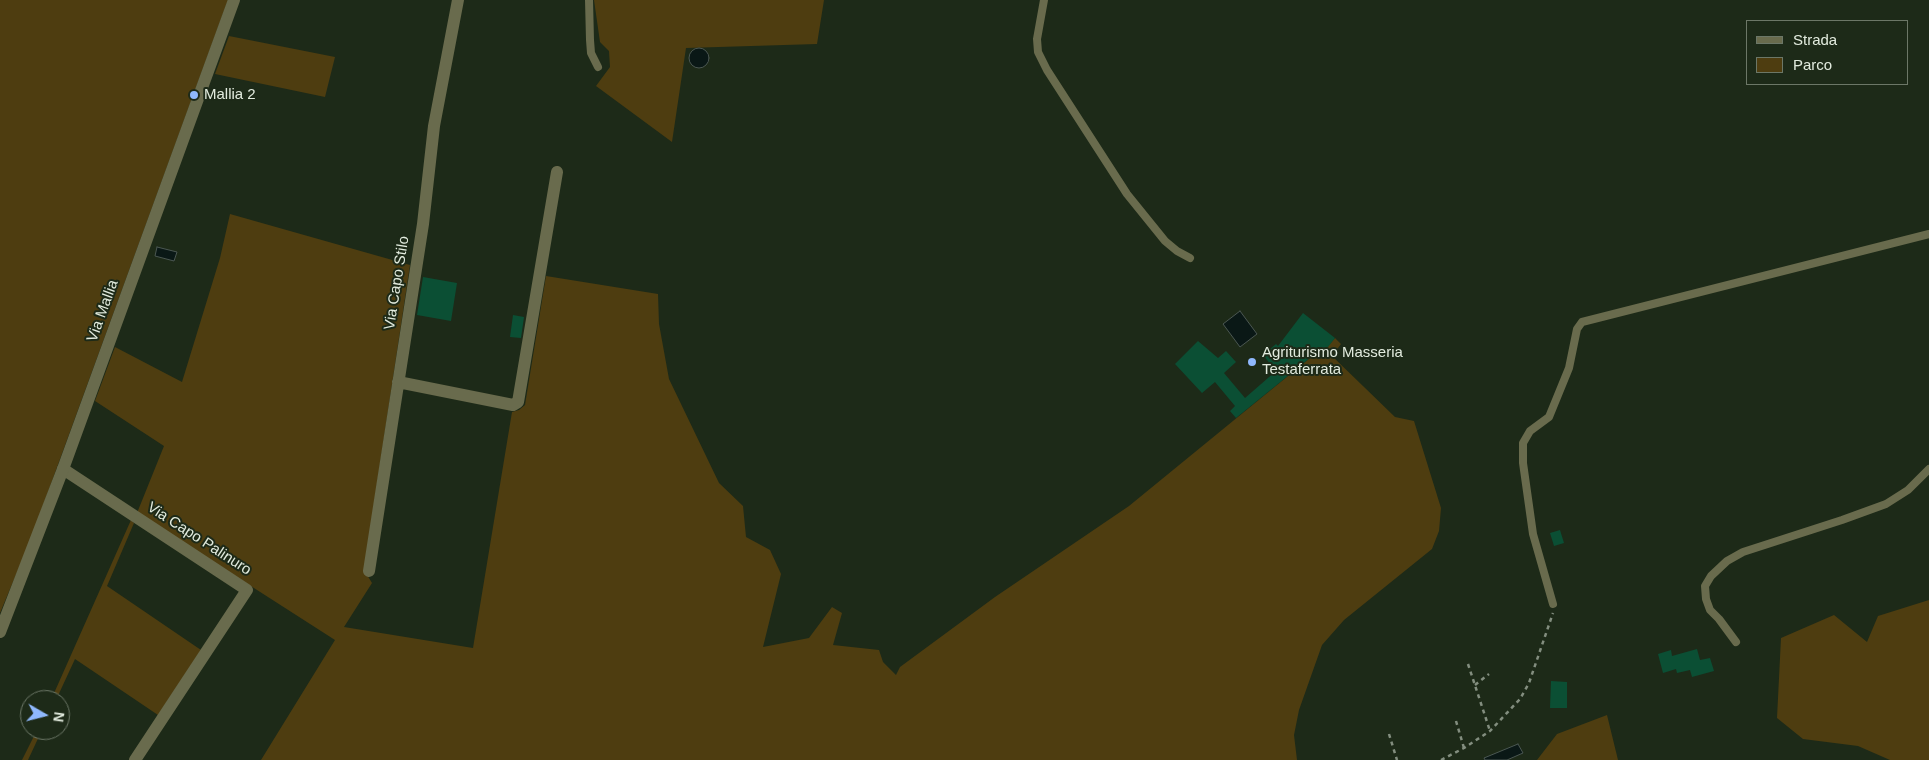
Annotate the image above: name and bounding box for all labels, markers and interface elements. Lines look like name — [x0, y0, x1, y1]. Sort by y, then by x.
legend — [1746, 20, 1909, 85]
text: Strada — [1793, 31, 1837, 48]
text: Parco — [1793, 56, 1832, 73]
place label: Mallia 2 — [204, 86, 256, 104]
marker: Mallia 2 — [188, 89, 200, 101]
street label: Via Capo Stilo — [381, 235, 413, 331]
street label: Via Mallia — [83, 277, 123, 345]
place label: Agriturismo Masseria Testaferrata — [1262, 344, 1403, 379]
marker: Agriturismo Masseria Testaferrata — [1246, 356, 1258, 368]
street label: Via Capo Palinuro — [144, 499, 254, 579]
north arrow — [20, 690, 70, 740]
text: N — [50, 711, 67, 723]

